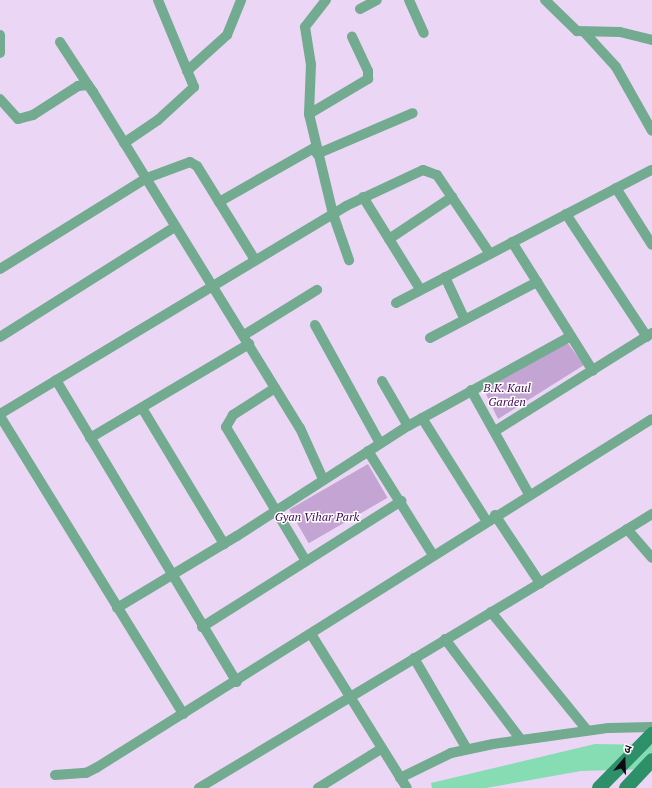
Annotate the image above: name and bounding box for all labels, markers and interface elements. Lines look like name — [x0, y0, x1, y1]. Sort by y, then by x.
park label: B.K. Kaul Garden — [483, 381, 531, 409]
park label: Gyan Vihar Park — [274, 510, 360, 524]
north arrow — [604, 740, 644, 780]
text: उ — [623, 741, 633, 756]

